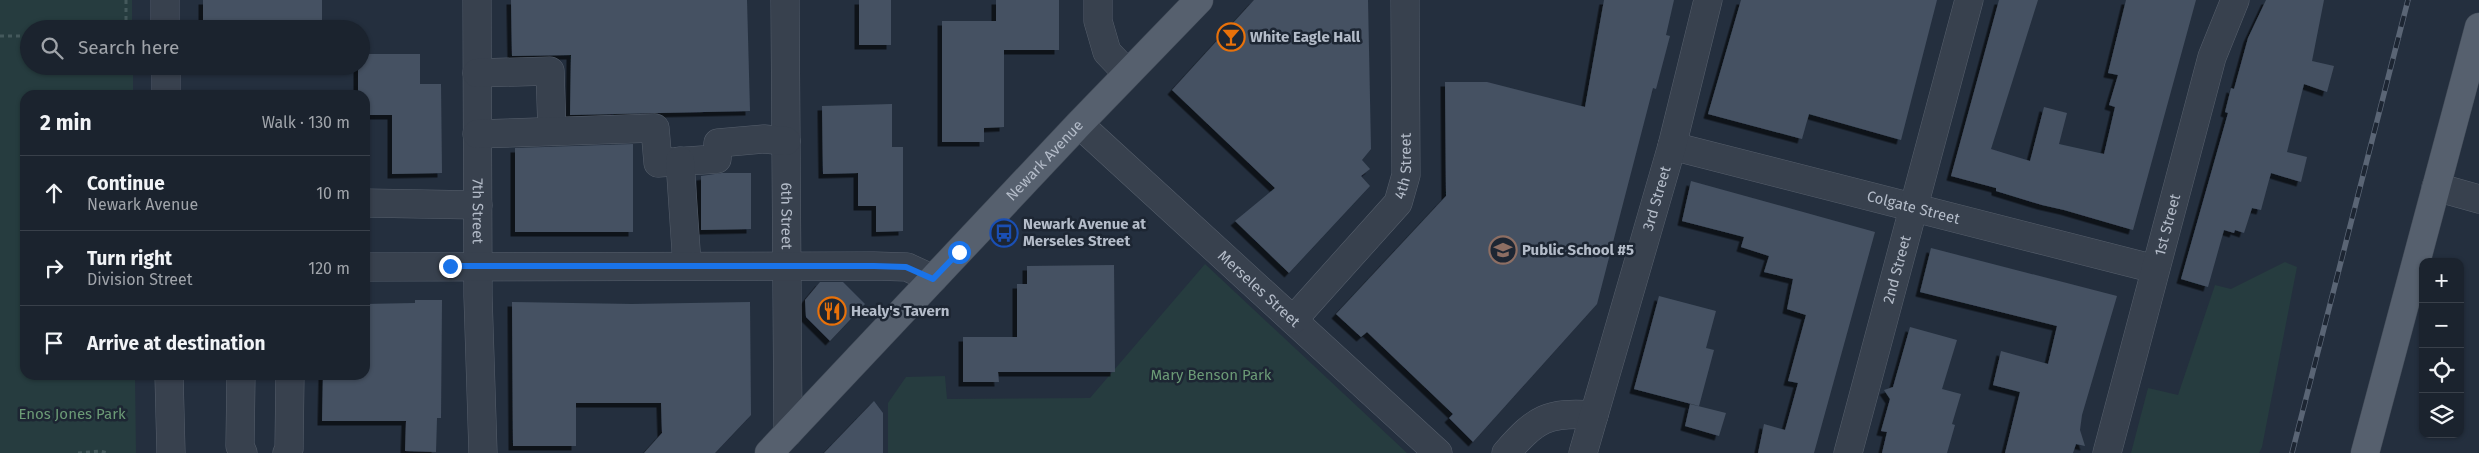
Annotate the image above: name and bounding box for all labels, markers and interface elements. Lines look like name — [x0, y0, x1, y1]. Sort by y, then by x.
search box — [20, 20, 370, 75]
bar icon: White Eagle Hall — [1216, 22, 1246, 52]
place label: White Eagle Hall — [1250, 28, 1361, 46]
icon: search — [38, 34, 66, 62]
text: Search here — [78, 36, 179, 59]
text: 2 min — [40, 110, 92, 136]
text: Walk · 130 m — [262, 113, 350, 132]
street label: Newark Avenue — [1002, 116, 1087, 205]
street label: 4th Street — [1391, 132, 1415, 201]
street label: 3rd Street — [1639, 163, 1675, 233]
text: Continue — [87, 172, 165, 195]
street label: 7th Street — [469, 178, 487, 244]
icon: ahead — [40, 179, 68, 207]
street label: 6th Street — [777, 182, 796, 250]
text: 10 m — [316, 184, 350, 203]
street label: Colgate Street — [1865, 187, 1962, 228]
street label: 1st Street — [2151, 191, 2184, 258]
text: Newark Avenue — [87, 195, 198, 214]
place label: Newark Avenue at Merseles Street — [1023, 215, 1146, 250]
bus stop icon: Newark Avenue at Merseles Street — [989, 218, 1019, 248]
street label: 2nd Street — [1879, 233, 1915, 306]
school or university icon: Public School #5 — [1488, 235, 1518, 265]
route start — [948, 241, 971, 264]
place label: Public School #5 — [1522, 241, 1634, 259]
text: Turn right — [87, 247, 172, 270]
street label: Merseles Street — [1214, 247, 1304, 331]
icon: right — [40, 254, 68, 282]
route end — [439, 255, 462, 278]
map controls — [2419, 258, 2464, 438]
button: + — [2419, 258, 2464, 303]
text: 120 m — [308, 259, 350, 278]
text: Division Street — [87, 270, 193, 289]
restaurant icon: Healy's Tavern — [817, 296, 847, 326]
place label: Healy's Tavern — [851, 302, 949, 320]
button: − — [2419, 303, 2464, 348]
icon: arrive — [40, 329, 68, 357]
text: Arrive at destination — [87, 332, 266, 355]
button: locate — [2419, 348, 2464, 393]
park label: Mary Benson Park — [1150, 366, 1272, 384]
button: layers — [2419, 393, 2464, 438]
park label: Enos Jones Park — [18, 405, 126, 423]

